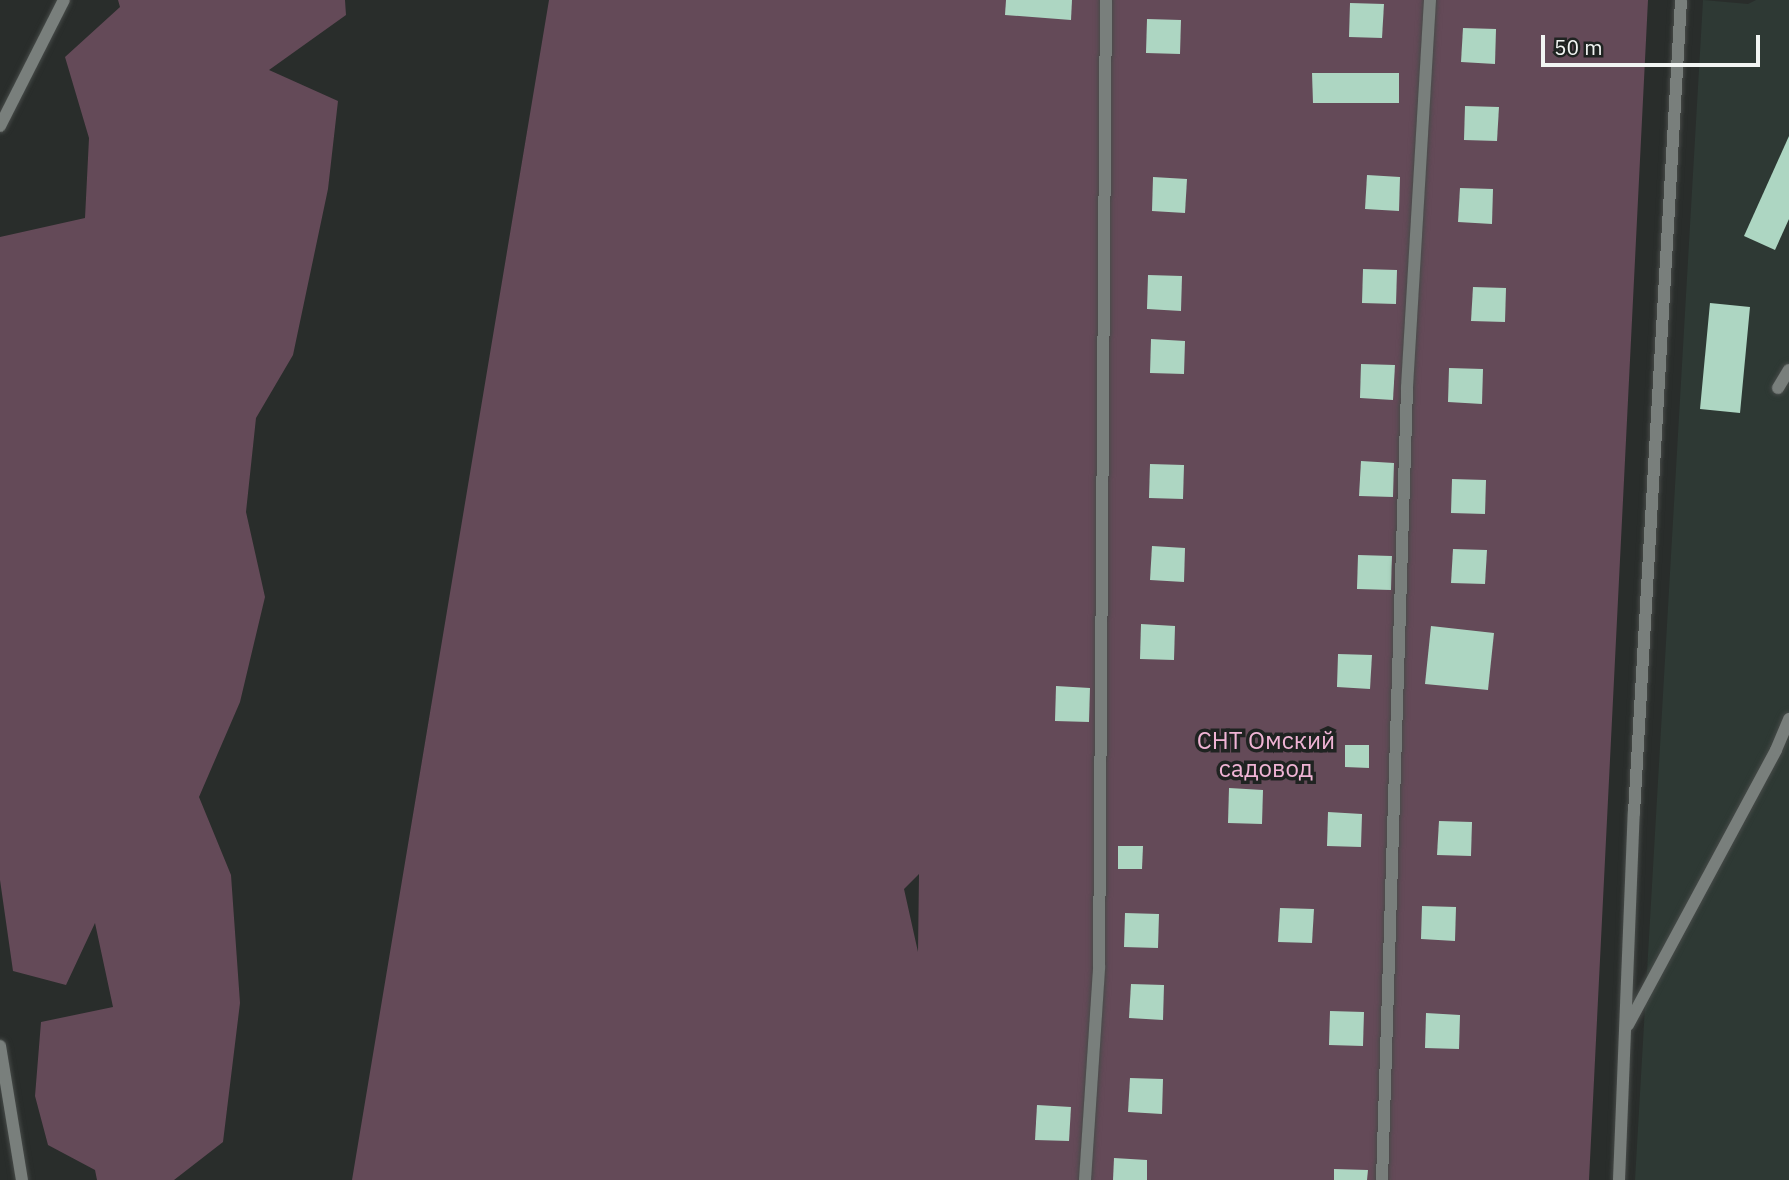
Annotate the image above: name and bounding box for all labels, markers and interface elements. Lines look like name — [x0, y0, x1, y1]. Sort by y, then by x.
scale bar — [1544, 21, 1763, 65]
text: 50 m — [1554, 33, 1603, 61]
park label: СНТ Омский садовод — [1197, 727, 1335, 783]

